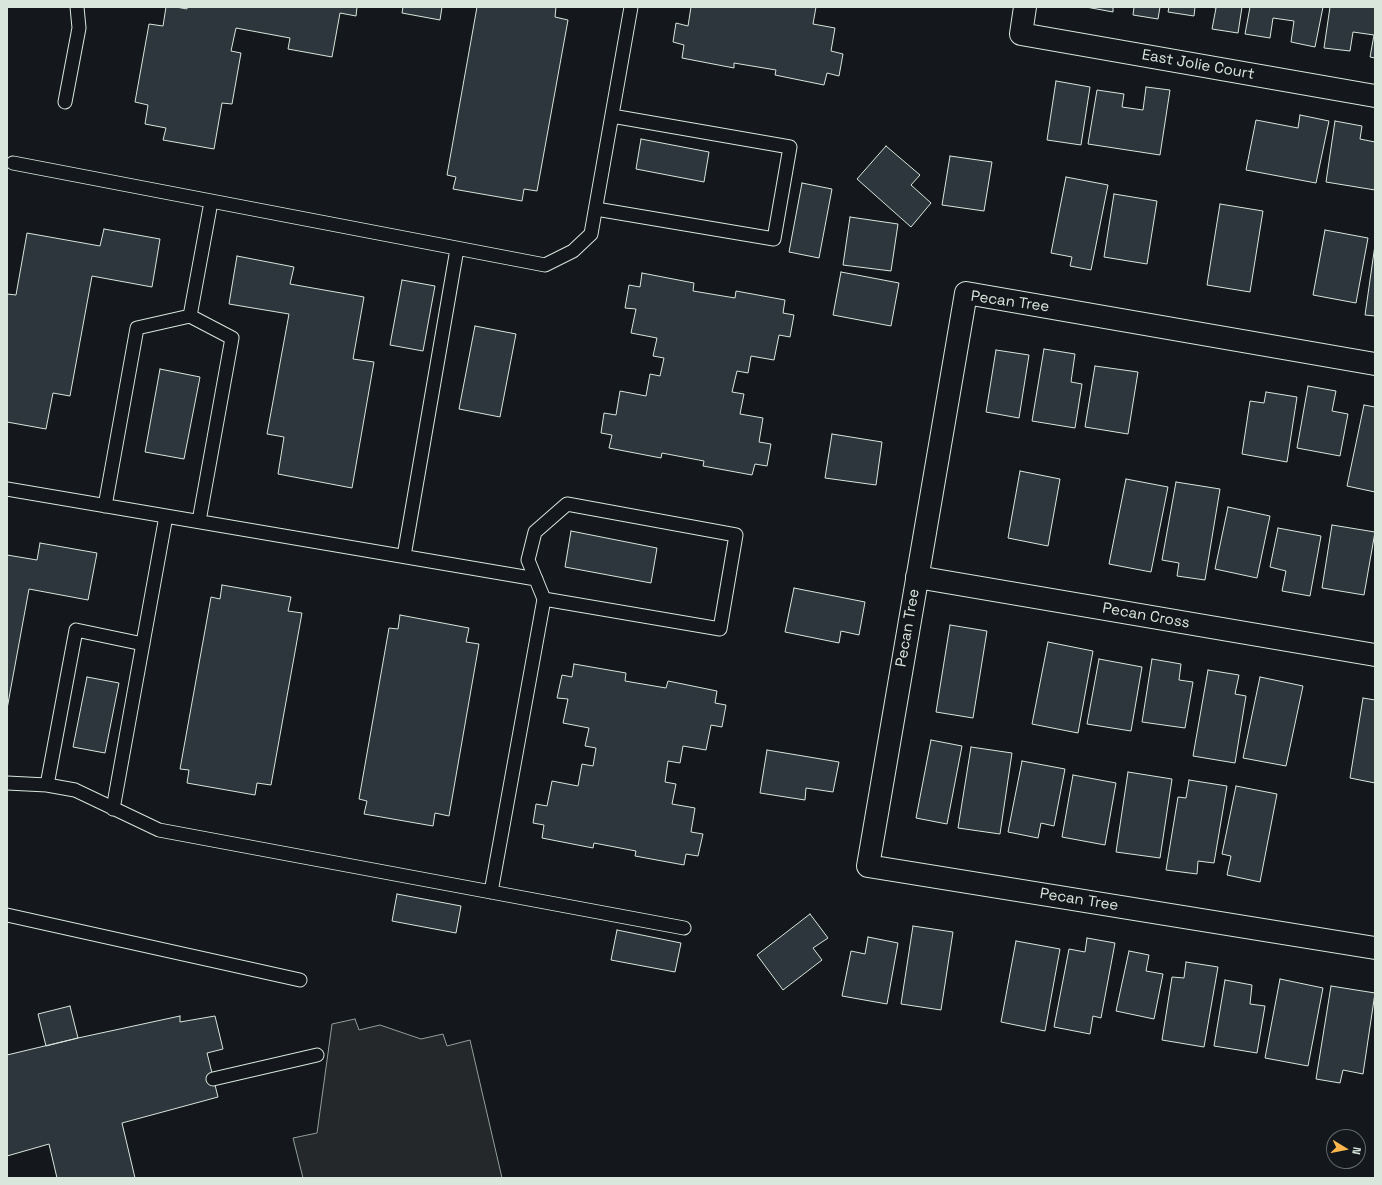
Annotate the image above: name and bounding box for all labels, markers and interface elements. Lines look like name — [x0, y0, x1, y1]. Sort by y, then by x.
street label: East Jolie Court — [1140, 46, 1256, 84]
street label: Pecan Tree — [970, 288, 1050, 316]
street label: Pecan Tree — [892, 587, 924, 669]
street label: Pecan Cross — [1101, 599, 1191, 633]
street label: Pecan Tree — [1039, 885, 1119, 915]
north arrow — [1326, 1129, 1366, 1169]
text: N — [1349, 1146, 1364, 1156]

